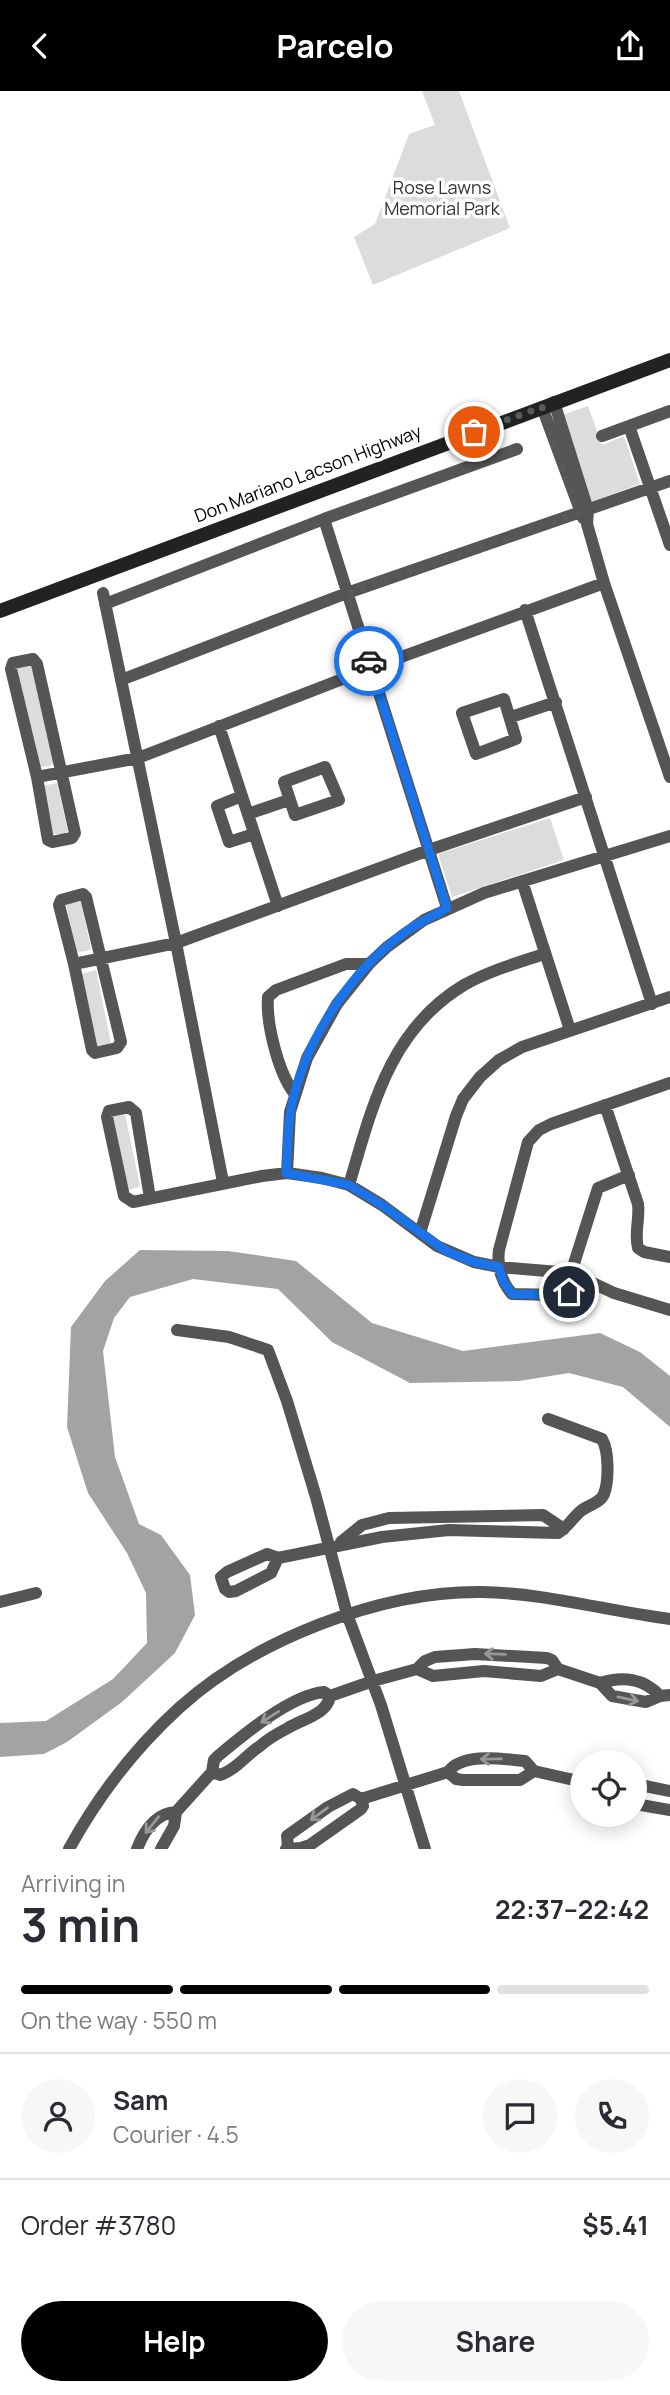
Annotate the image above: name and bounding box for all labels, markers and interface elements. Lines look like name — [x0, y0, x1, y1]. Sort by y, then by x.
text: Parcelo — [277, 24, 393, 68]
icon: back — [21, 27, 59, 65]
icon: share — [611, 27, 649, 65]
park label: Rose Lawns Memorial Park — [384, 175, 501, 220]
pin — [444, 402, 504, 462]
icon: bag — [455, 413, 493, 451]
street label: Don Mariano Lacson Highway — [191, 418, 425, 528]
courier — [334, 626, 404, 696]
icon: car — [350, 642, 388, 680]
pin — [539, 1262, 599, 1322]
icon: home — [550, 1273, 588, 1311]
one-way arrow — [483, 1648, 506, 1661]
one-way arrow — [616, 1693, 639, 1706]
one-way arrow — [260, 1711, 280, 1725]
map controls — [570, 1750, 647, 1827]
button: locate — [570, 1750, 647, 1827]
one-way arrow — [480, 1752, 503, 1766]
one-way arrow — [310, 1807, 329, 1821]
one-way arrow — [144, 1816, 160, 1834]
text: Arriving in — [21, 1867, 126, 1899]
text: 22:37–22:42 — [495, 1891, 649, 1927]
text: 3 min — [21, 1893, 140, 1956]
text: On the way · 550 m — [21, 2004, 217, 2036]
button: person — [21, 2079, 95, 2153]
button: chat — [483, 2079, 557, 2153]
button: phone — [575, 2079, 649, 2153]
text: Sam — [113, 2082, 168, 2118]
text: Courier · 4.5 — [113, 2118, 239, 2150]
text: Order #3780 — [21, 2207, 176, 2243]
text: $5.41 — [582, 2207, 649, 2243]
button: Help — [21, 2301, 328, 2381]
button: Share — [342, 2301, 649, 2381]

